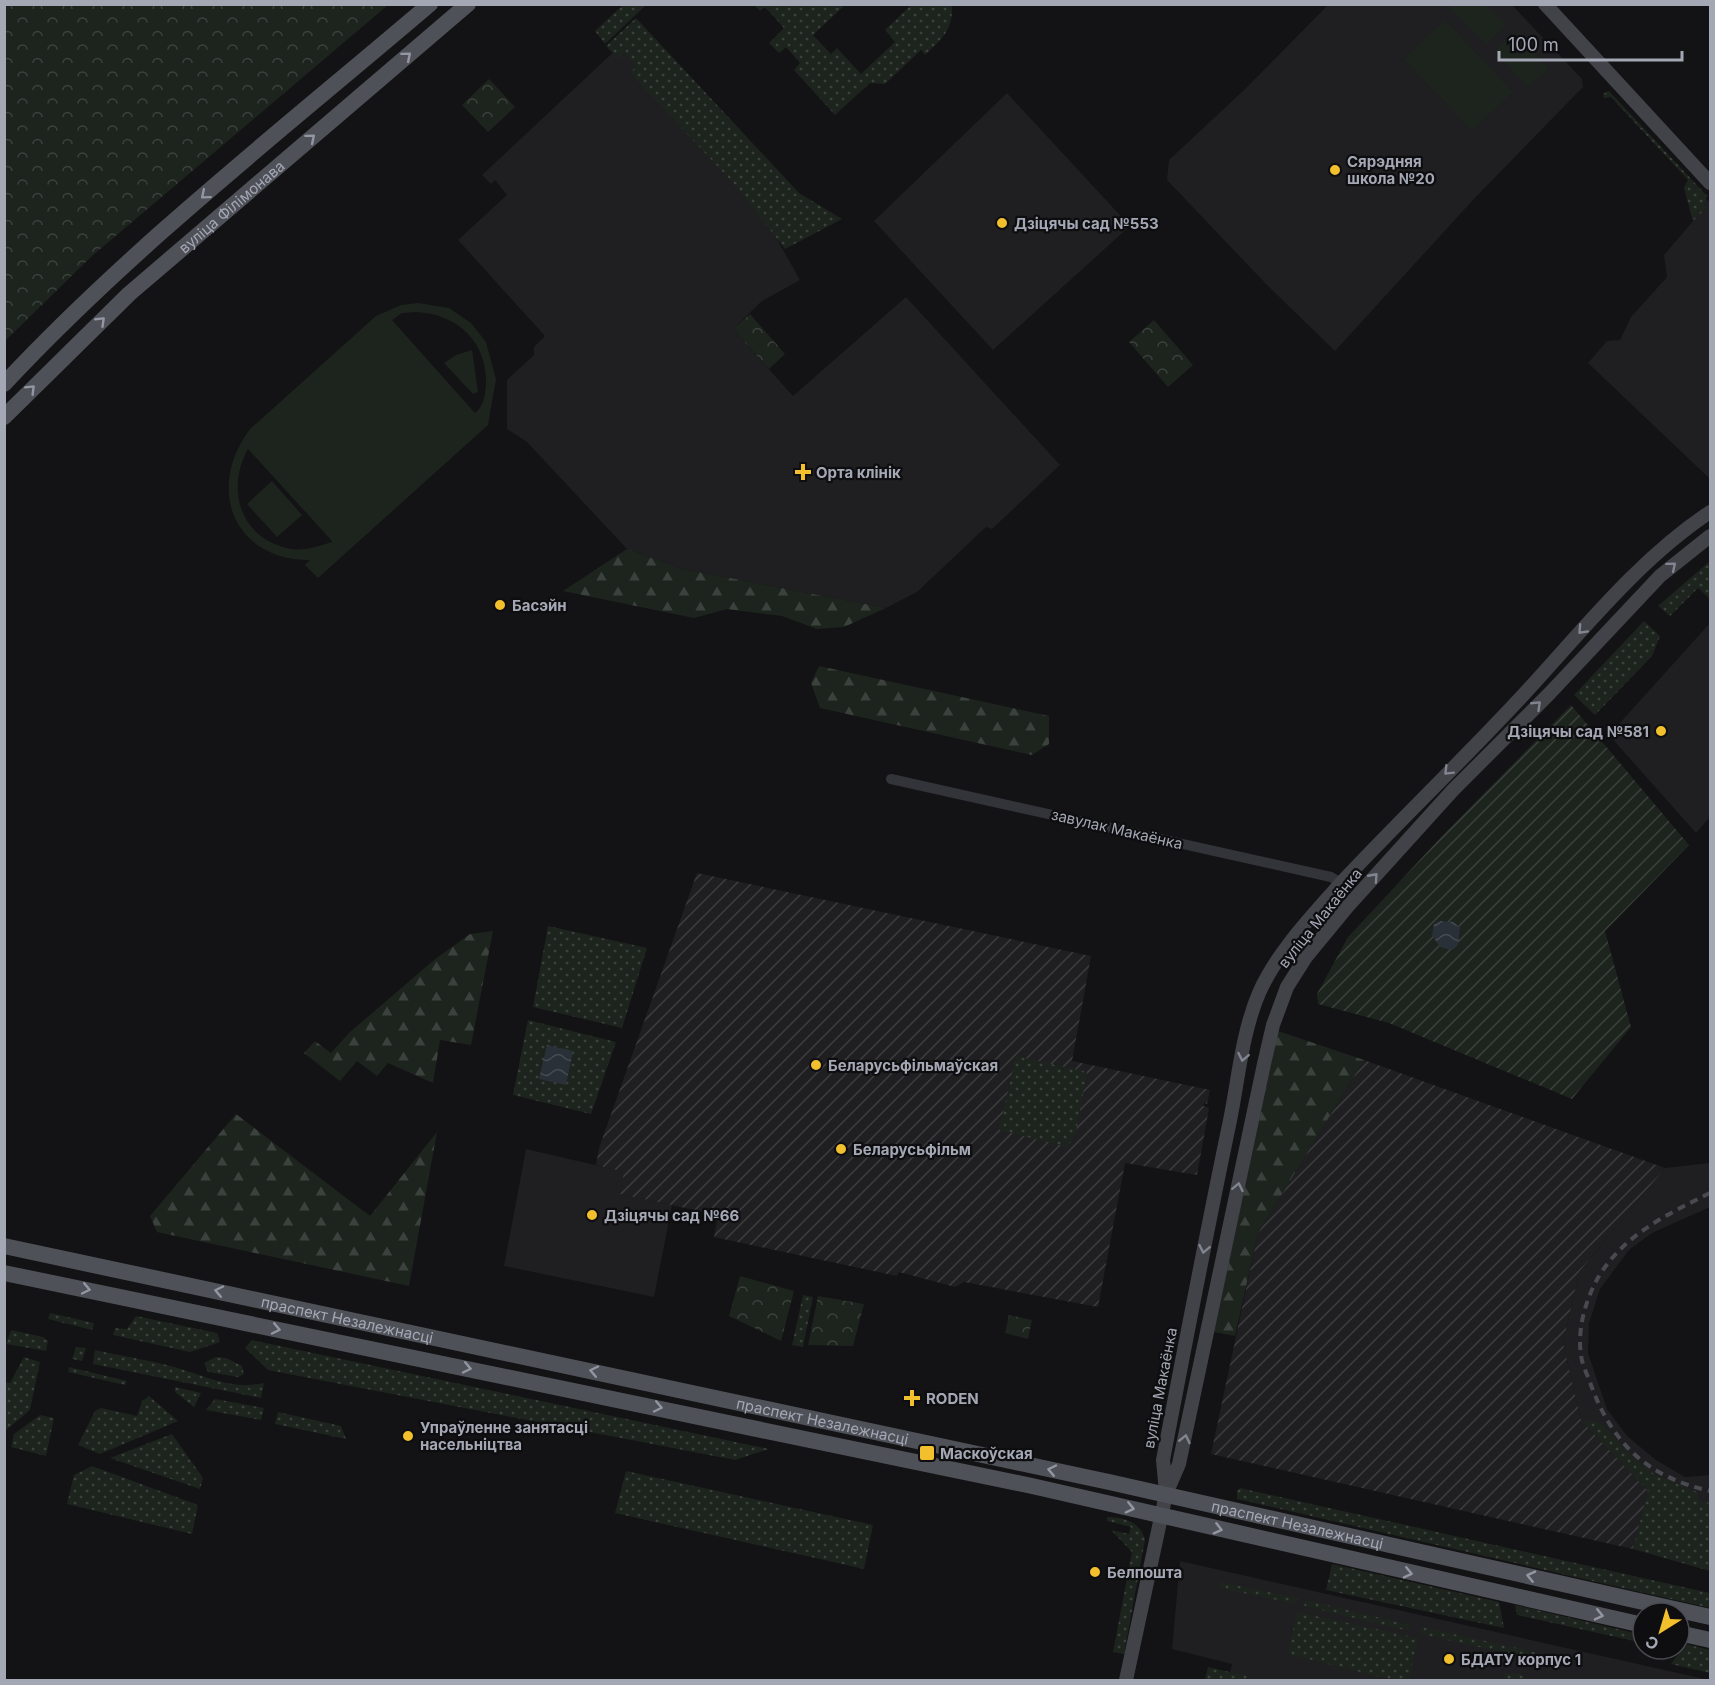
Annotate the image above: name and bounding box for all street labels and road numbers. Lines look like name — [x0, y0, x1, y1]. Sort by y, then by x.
street label: вуліца Філімонава — [174, 156, 288, 257]
street label: завулак Макаёнка — [1050, 805, 1184, 853]
street label: вуліца Макаёнка — [1274, 864, 1366, 972]
street label: праспект Незалежнасці — [259, 1292, 435, 1347]
street label: вуліца Макаёнка — [1139, 1326, 1181, 1450]
street label: праспект Незалежнасці — [735, 1393, 910, 1448]
street label: праспект Незалежнасці — [1210, 1496, 1385, 1553]

